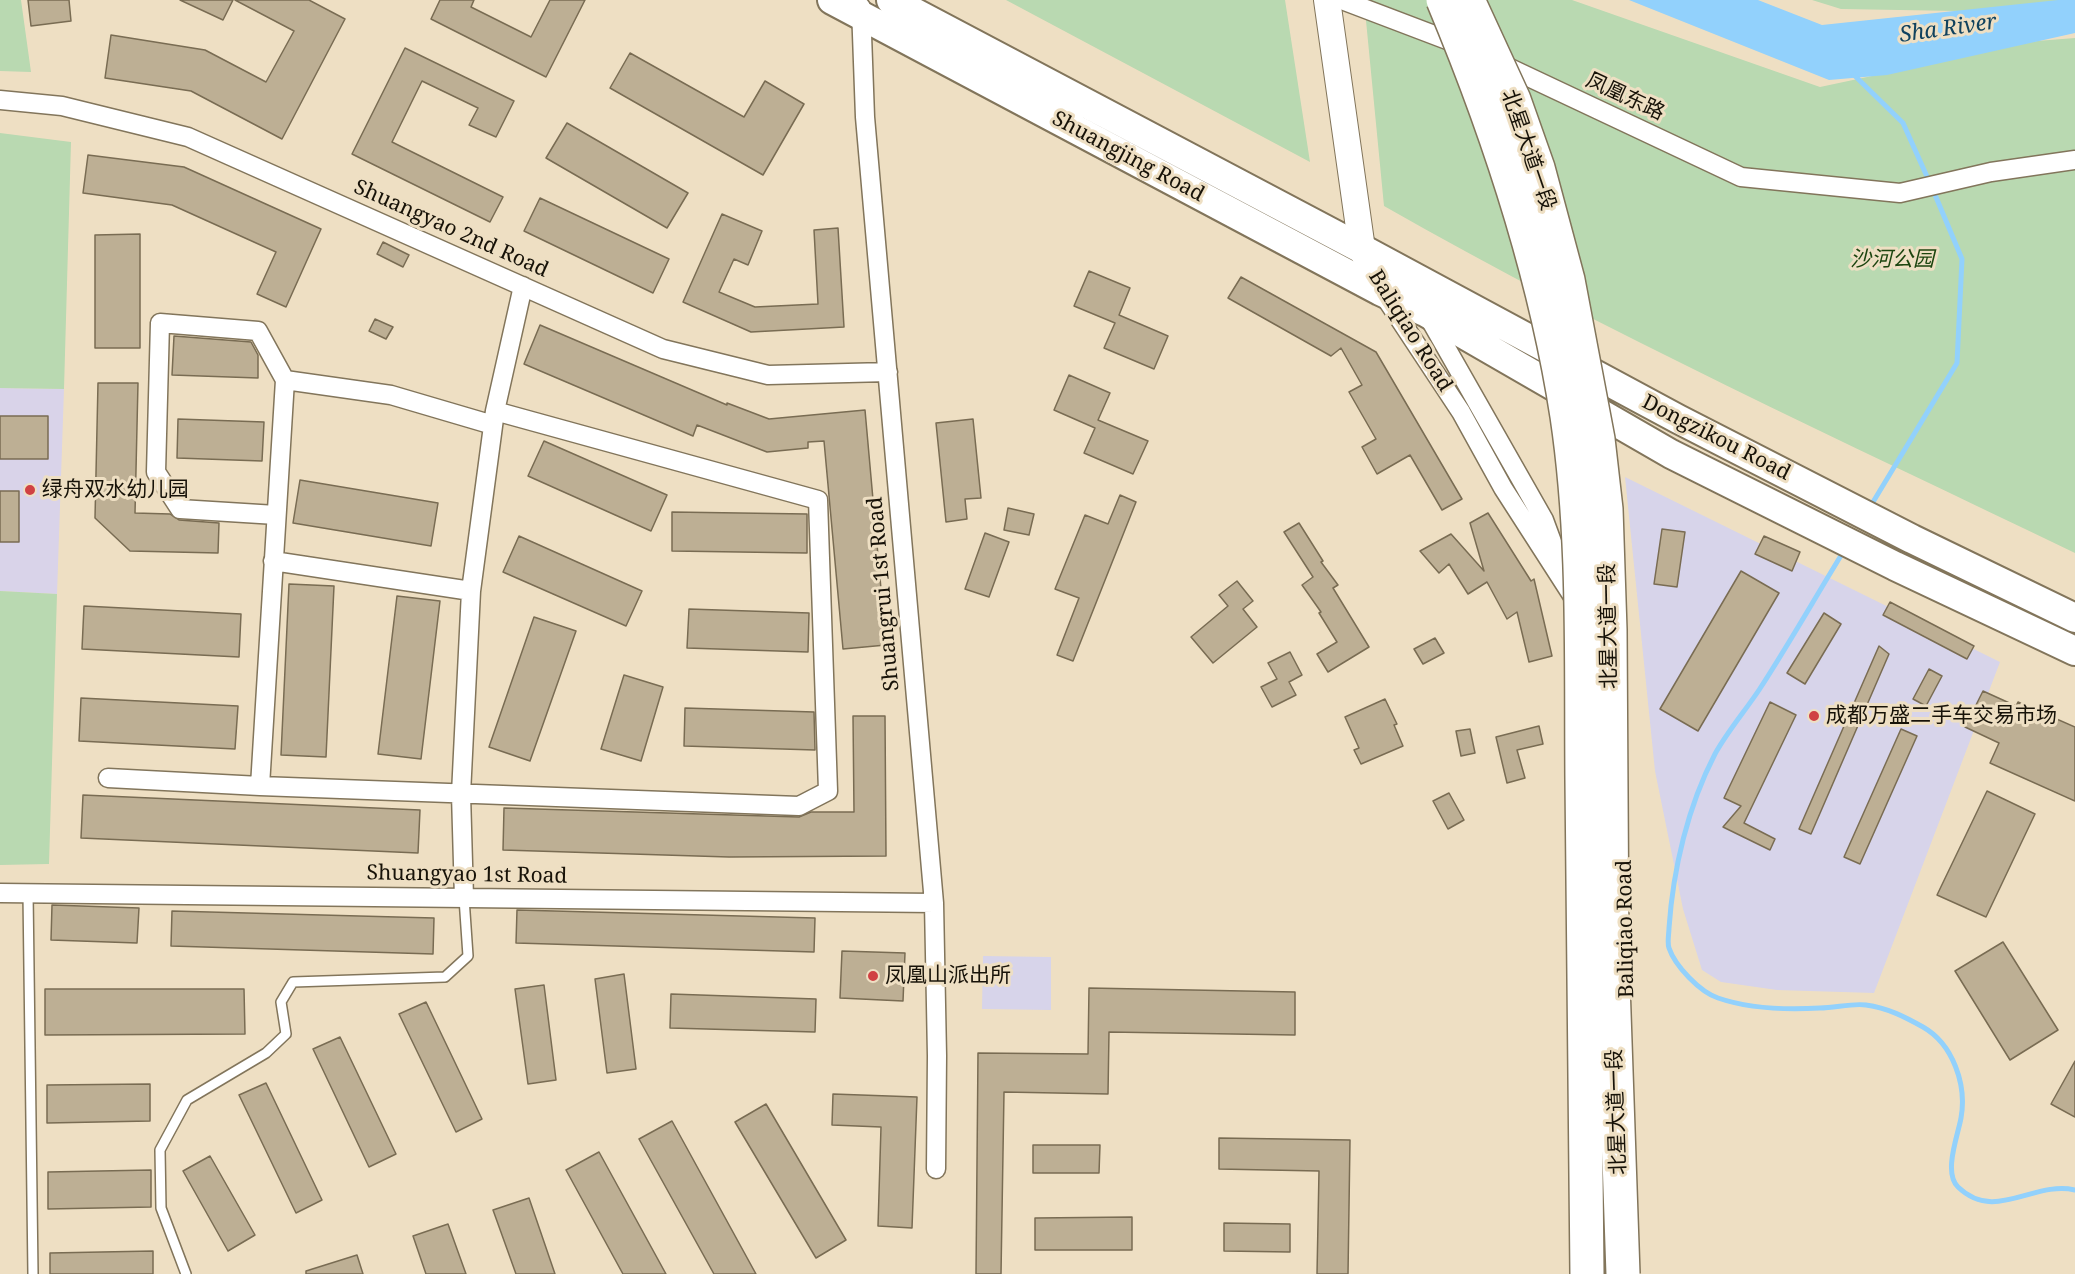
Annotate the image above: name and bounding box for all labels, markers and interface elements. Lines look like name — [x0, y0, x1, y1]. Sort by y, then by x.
water label: Sha River — [1898, 9, 1998, 49]
street label: 凤凰东路 — [1582, 68, 1668, 126]
street label: 北星大道一段 — [1496, 86, 1560, 214]
street label: Shuangjing Road — [1048, 106, 1208, 208]
street label: Shuangyao 2nd Road — [350, 175, 552, 283]
park label: 沙河公园 — [1850, 247, 1934, 273]
street label: Baliqiao Road — [1363, 266, 1457, 396]
street label: Dongzikou Road — [1638, 390, 1794, 486]
place label: 绿舟双水幼儿园 — [42, 477, 189, 503]
marker: 绿舟双水幼儿园 — [23, 483, 37, 497]
street label: Shuangrui 1st Road — [863, 496, 905, 692]
street label: 北星大道一段 — [1595, 563, 1623, 689]
place label: 成都万盛二手车交易市场 — [1826, 703, 2057, 729]
marker: 成都万盛二手车交易市场 — [1807, 709, 1821, 723]
street label: Baliqiao Road — [1612, 860, 1640, 998]
street label: Shuangyao 1st Road — [366, 861, 568, 889]
place label: 凤凰山派出所 — [885, 963, 1011, 989]
marker: 凤凰山派出所 — [866, 969, 880, 983]
street label: 北星大道一段 — [1602, 1049, 1632, 1175]

